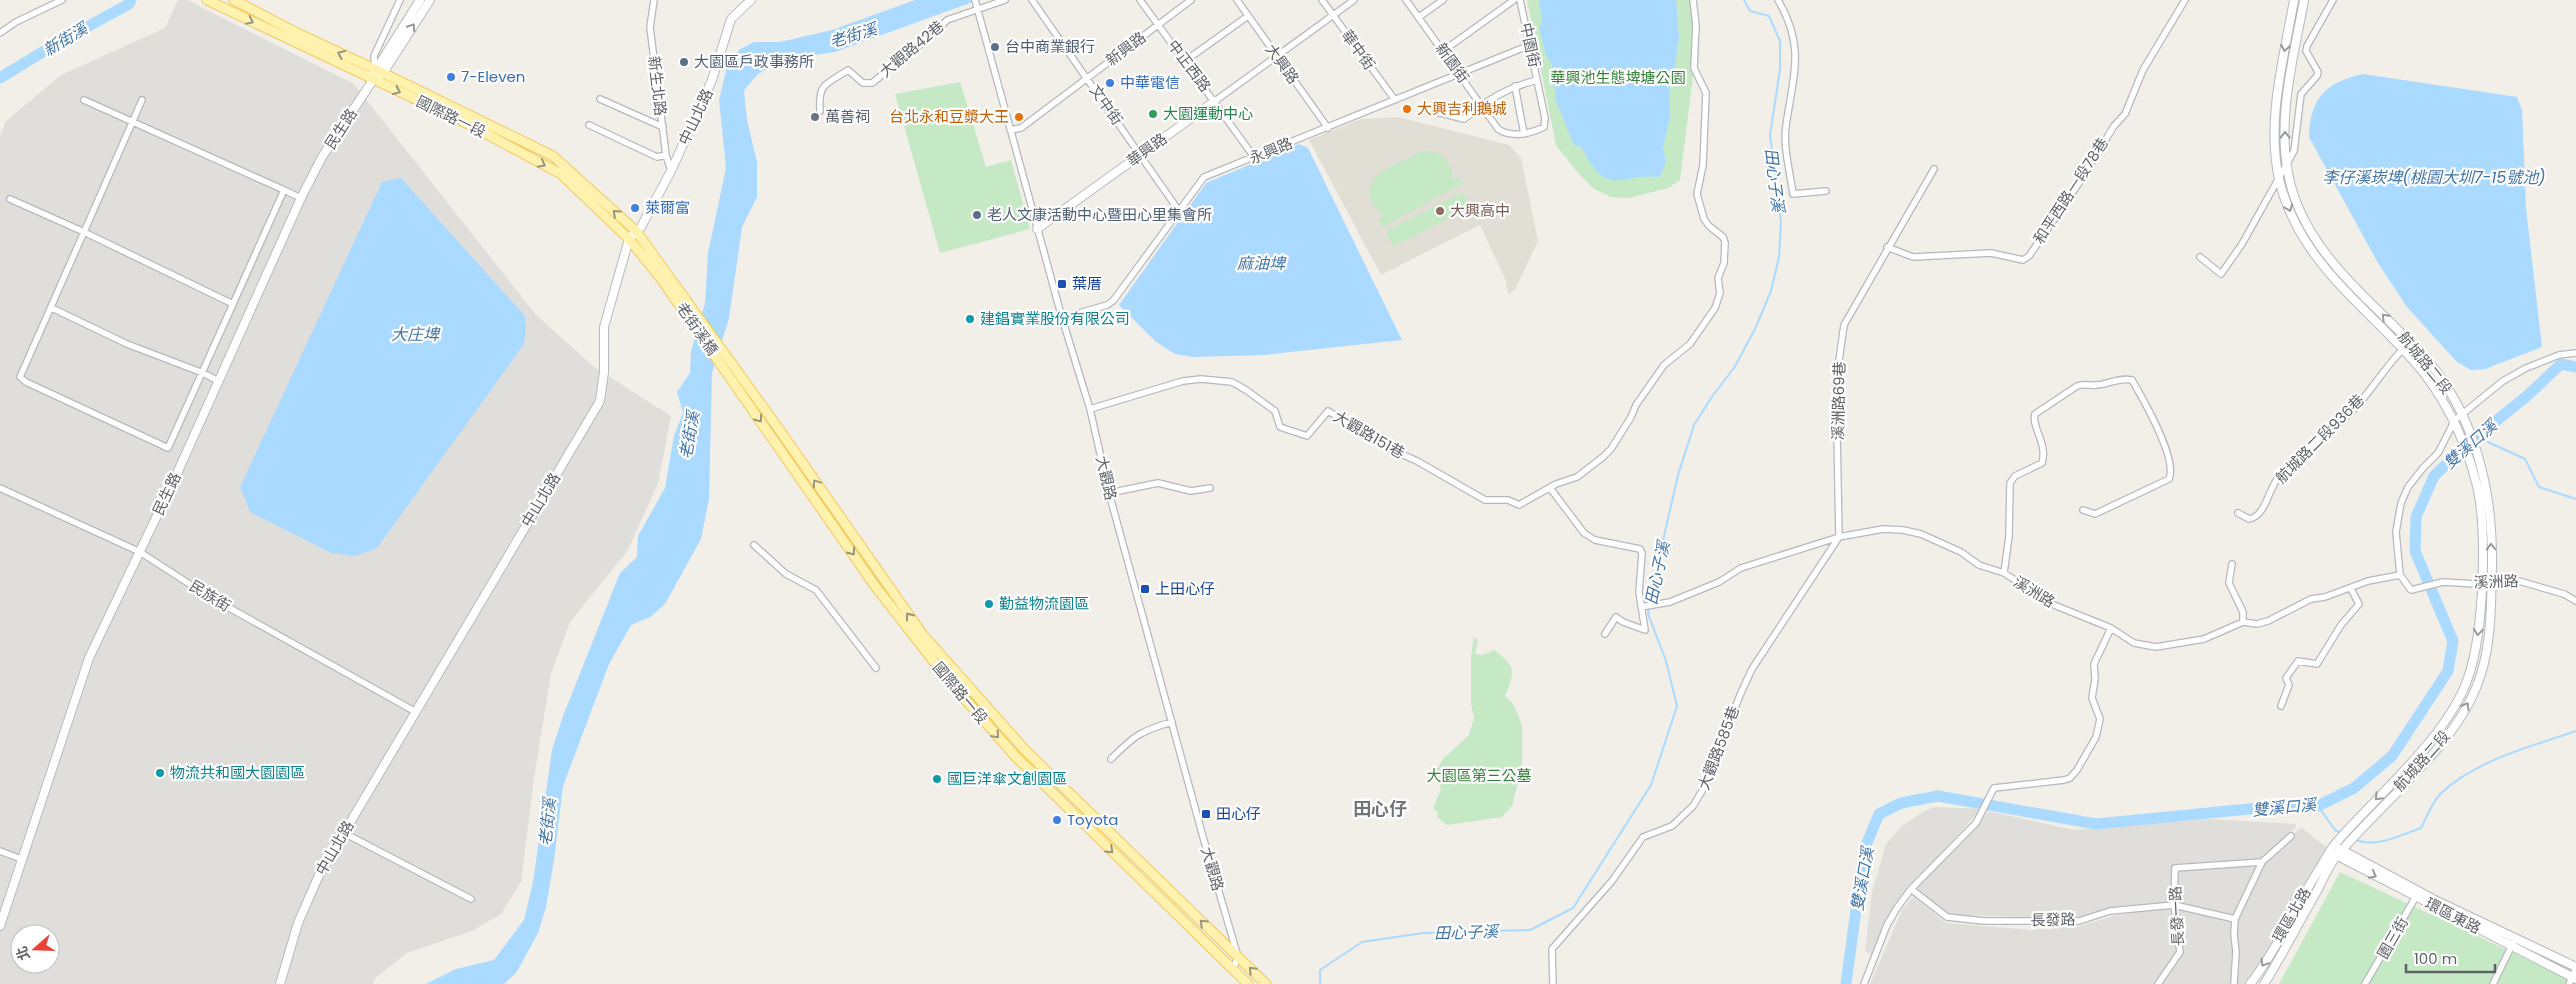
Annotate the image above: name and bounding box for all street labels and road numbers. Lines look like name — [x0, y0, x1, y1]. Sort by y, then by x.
street label: 大觀路42巷 — [875, 15, 948, 82]
street label: 中園街 — [1516, 21, 1545, 69]
street label: 華中街 — [1337, 25, 1380, 74]
street label: 新興路 — [1101, 27, 1150, 71]
street label: 中正西路 — [1163, 35, 1216, 96]
street label: 新園街 — [1431, 38, 1474, 87]
street label: 大興路 — [1261, 39, 1304, 88]
street label: 新生北路 — [643, 55, 672, 117]
street label: 文中街 — [1085, 80, 1128, 129]
street label: 中山北路 — [673, 85, 718, 148]
street label: 國際路一段 — [413, 91, 490, 142]
street label: 民生路 — [320, 104, 362, 153]
street label: 華興路 — [1122, 128, 1171, 171]
street label: 永興路 — [1246, 132, 1296, 169]
street label: 和平西路一段78巷 — [2028, 134, 2113, 248]
street label: 老街溪橋 — [672, 298, 723, 359]
street label: 航城路二段 — [2394, 327, 2457, 398]
street label: 溪洲路69巷 — [1827, 361, 1850, 441]
street label: 航城路二段936巷 — [2271, 390, 2369, 488]
street label: 大觀路151巷 — [1330, 406, 1409, 463]
street label: 大觀路 — [1091, 454, 1122, 502]
street label: 民生路 — [148, 469, 186, 519]
street label: 中山北路 — [516, 469, 565, 531]
street label: 溪洲路 — [2473, 570, 2519, 593]
street label: 溪洲路 — [2010, 571, 2059, 612]
street label: 民族街 — [186, 575, 235, 616]
street label: 國際路一段 — [928, 657, 993, 728]
street label: 大觀路585巷 — [1693, 703, 1744, 793]
street label: 航城路二段 — [2389, 726, 2455, 796]
street label: 中山北路 — [310, 817, 359, 879]
street label: 大觀路 — [1196, 844, 1229, 893]
street label: 環區北路 — [2267, 884, 2316, 946]
street label: 長發一路 — [2164, 886, 2189, 947]
street label: 環區東路 — [2422, 893, 2485, 939]
street label: 長發路 — [2030, 909, 2076, 930]
street label: 園三街 — [2372, 913, 2413, 962]

